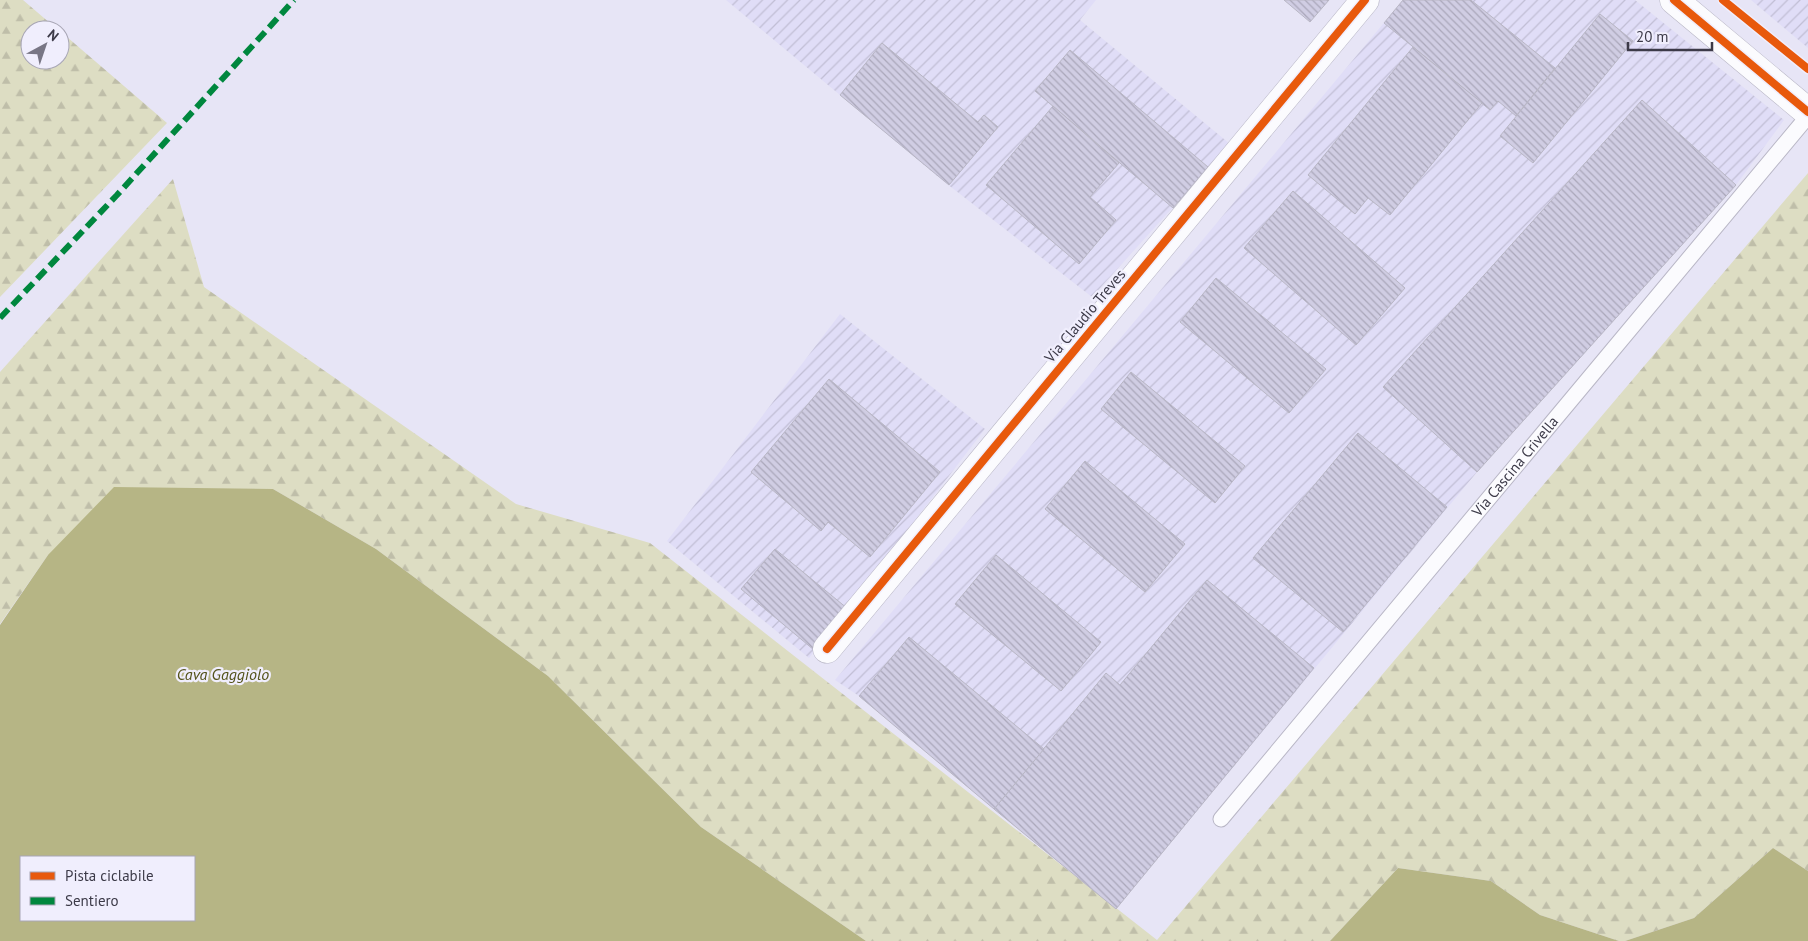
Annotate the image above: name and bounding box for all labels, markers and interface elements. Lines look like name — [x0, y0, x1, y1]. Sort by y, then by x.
north arrow — [20, 20, 70, 70]
scale bar — [1628, 20, 1712, 52]
text: N — [44, 25, 63, 45]
text: 20 m — [1636, 27, 1669, 46]
street label: Via Claudio Treves — [1039, 265, 1129, 367]
street label: Via Cascina Crivella — [1467, 412, 1562, 521]
water label: Cava Gaggiolo — [177, 664, 269, 684]
legend — [20, 856, 195, 921]
text: Pista ciclabile — [65, 866, 154, 885]
text: Sentiero — [65, 891, 119, 910]

